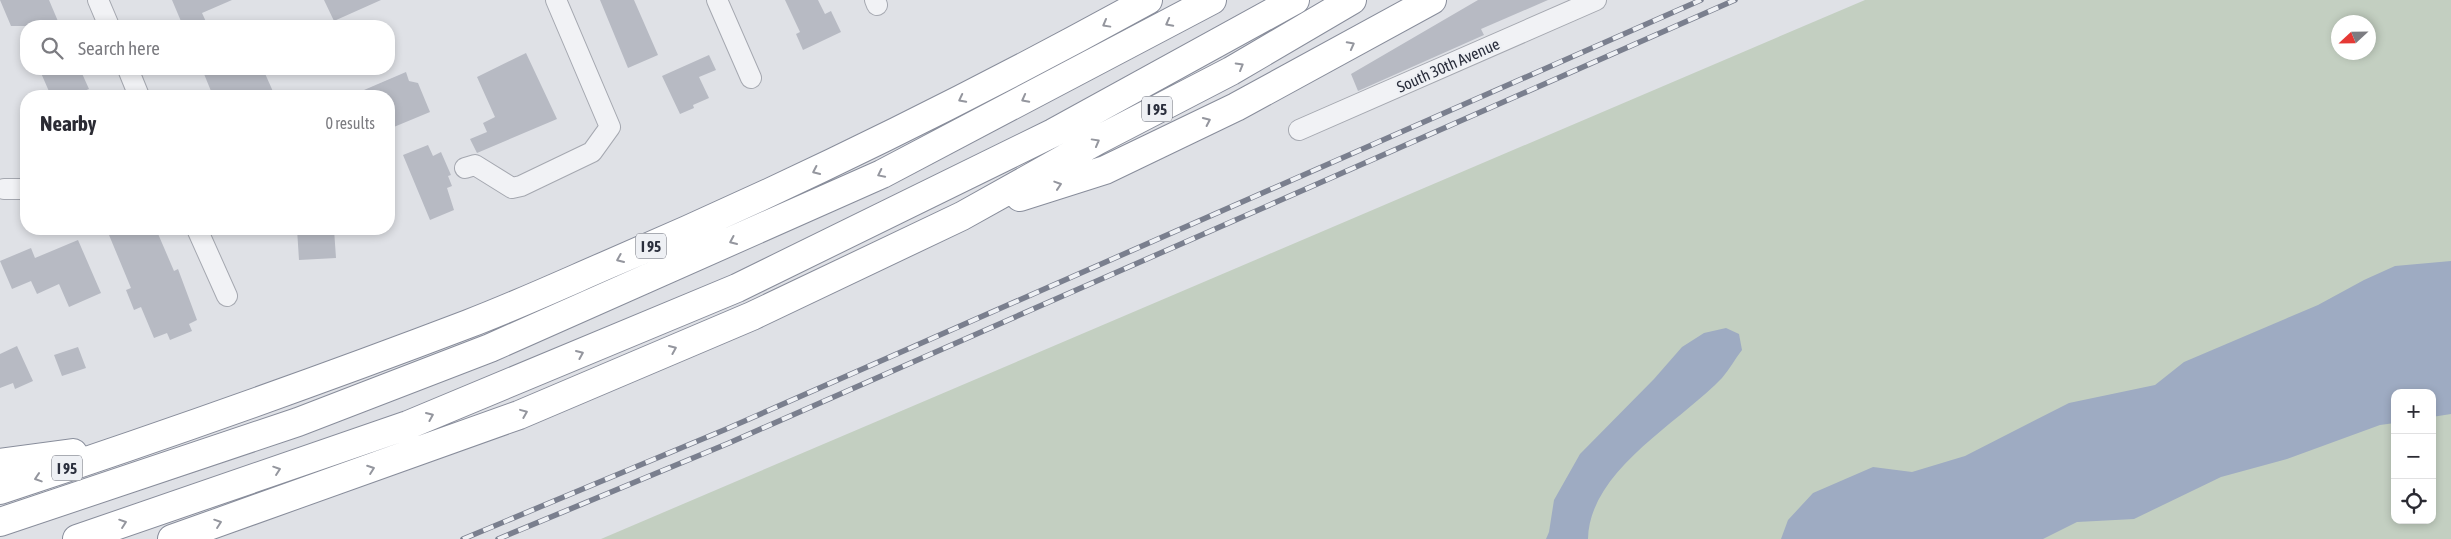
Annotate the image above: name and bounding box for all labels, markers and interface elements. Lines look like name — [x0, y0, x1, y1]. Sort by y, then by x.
north arrow — [2331, 15, 2376, 60]
one-way arrow — [1102, 17, 1111, 27]
one-way arrow — [1165, 17, 1174, 27]
search box — [20, 20, 395, 75]
icon: search — [38, 34, 66, 62]
street label: South 30th Avenue — [1394, 34, 1502, 96]
text: Search here — [78, 37, 160, 59]
one-way arrow — [1345, 41, 1354, 51]
one-way arrow — [1234, 62, 1243, 72]
one-way arrow — [958, 93, 967, 103]
one-way arrow — [1021, 93, 1030, 103]
road number: I 95 — [1142, 96, 1172, 122]
text: Nearby — [40, 111, 96, 135]
text: 0 results — [325, 114, 375, 132]
one-way arrow — [1202, 117, 1211, 127]
one-way arrow — [1091, 138, 1100, 148]
one-way arrow — [812, 164, 821, 175]
one-way arrow — [877, 168, 886, 178]
one-way arrow — [1053, 181, 1062, 191]
road number: I 95 — [636, 234, 666, 258]
one-way arrow — [729, 234, 738, 245]
one-way arrow — [616, 253, 625, 264]
one-way arrow — [668, 345, 677, 356]
one-way arrow — [575, 349, 584, 360]
map controls — [2391, 389, 2436, 524]
button: + — [2391, 389, 2436, 434]
one-way arrow — [519, 409, 528, 419]
one-way arrow — [425, 412, 434, 422]
button: − — [2391, 434, 2436, 479]
road number: I 95 — [52, 456, 82, 480]
one-way arrow — [366, 465, 375, 475]
one-way arrow — [272, 466, 281, 476]
one-way arrow — [34, 472, 43, 482]
button: locate — [2391, 479, 2436, 524]
one-way arrow — [119, 519, 127, 529]
one-way arrow — [213, 519, 222, 529]

